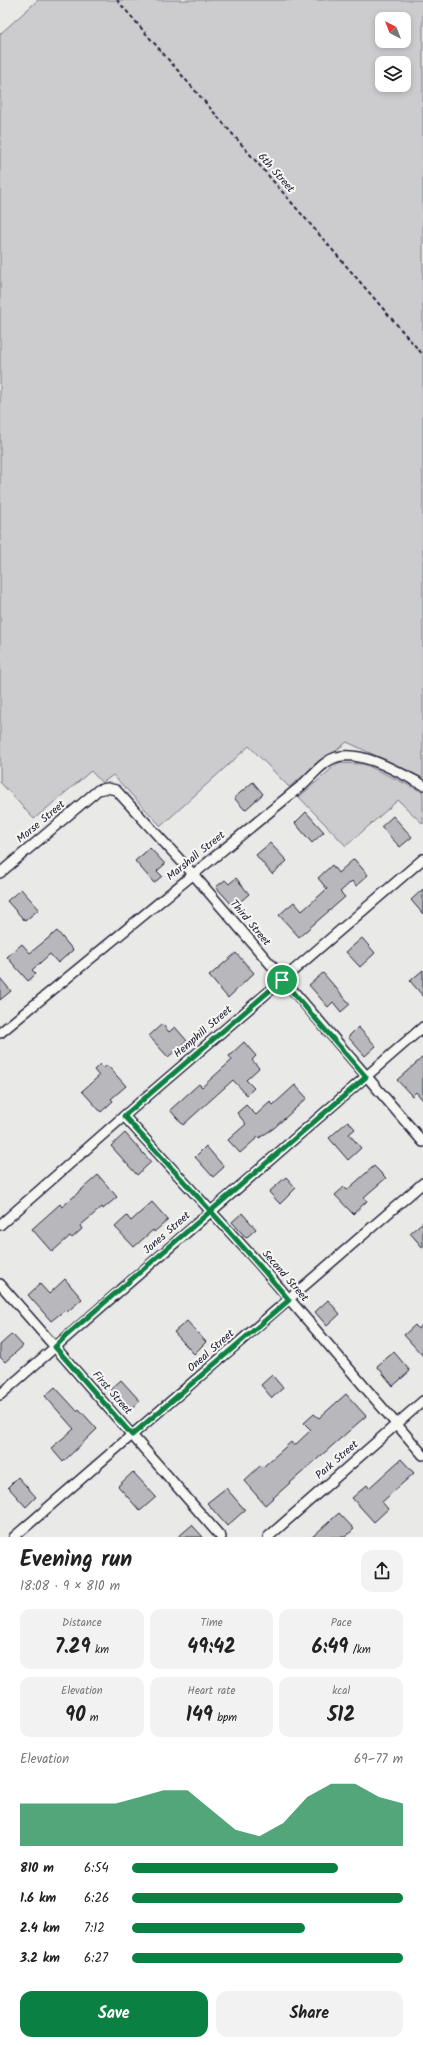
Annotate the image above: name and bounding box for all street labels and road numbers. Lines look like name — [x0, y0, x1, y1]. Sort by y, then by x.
street label: 6th Street — [253, 149, 299, 198]
street label: Morse Street — [13, 796, 70, 848]
street label: Marshall Street — [163, 826, 230, 885]
street label: Third Street — [225, 896, 275, 951]
street label: Hemphill Street — [170, 1001, 237, 1063]
street label: Jones Street — [139, 1207, 195, 1259]
street label: Second Street — [257, 1246, 313, 1307]
street label: Oneal Street — [183, 1325, 239, 1377]
street label: First Street — [88, 1367, 137, 1420]
street label: Park Street — [311, 1436, 363, 1484]

